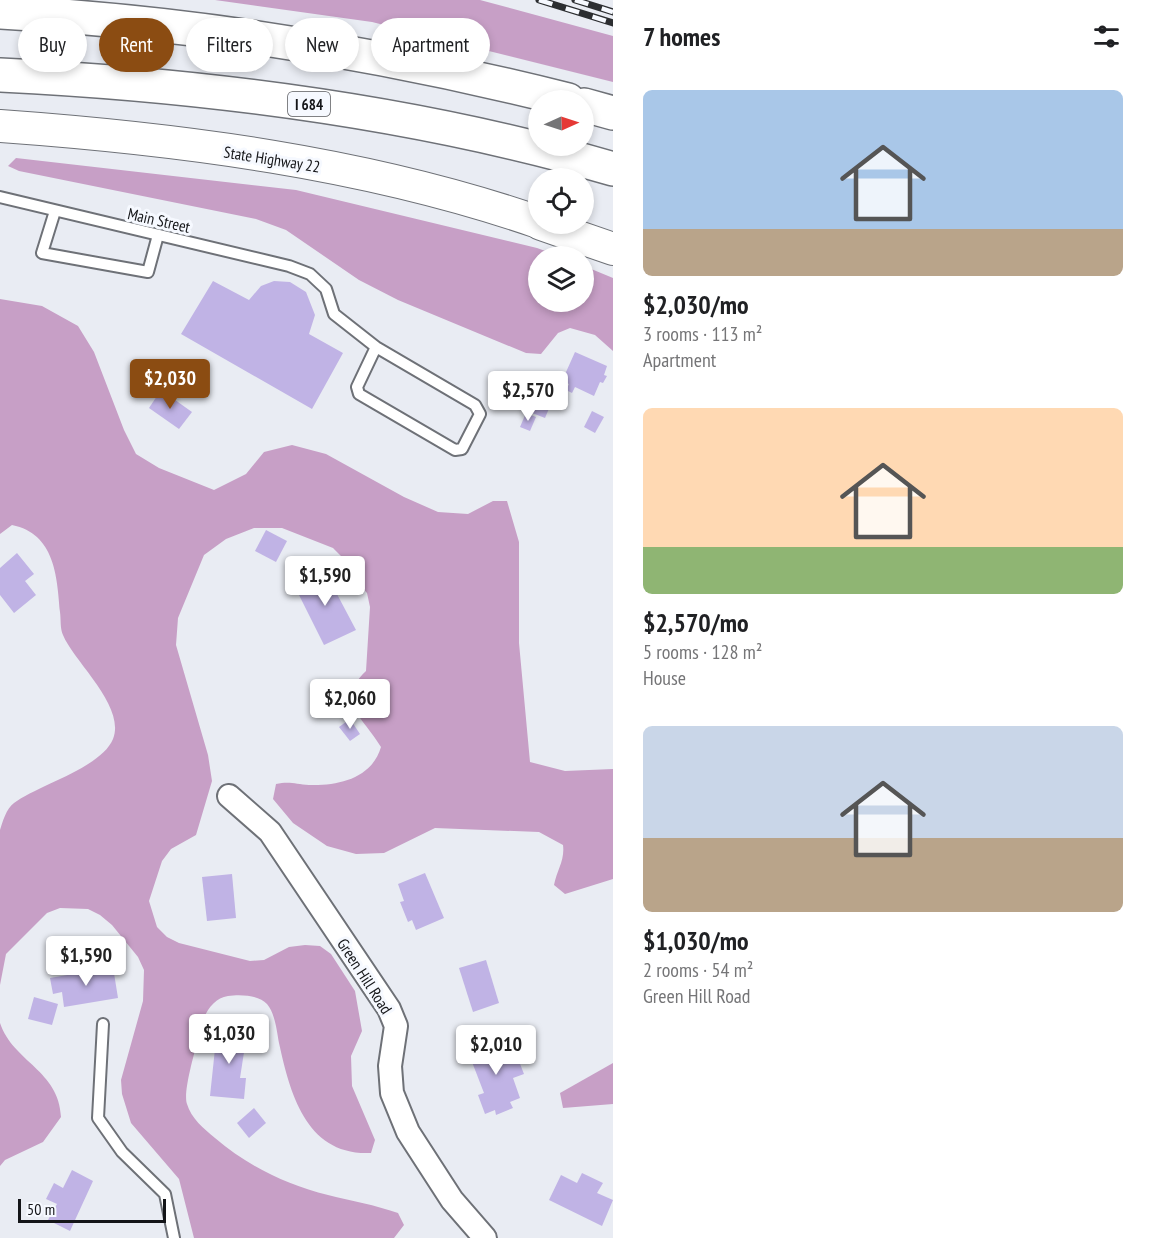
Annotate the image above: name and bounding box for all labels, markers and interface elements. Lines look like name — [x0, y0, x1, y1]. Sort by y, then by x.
chip: Buy — [18, 18, 87, 72]
chip: Rent — [99, 18, 174, 72]
chip: Filters — [186, 18, 273, 72]
chip: New — [285, 18, 359, 72]
chip: Apartment — [371, 18, 490, 72]
text: 7 homes — [643, 20, 720, 53]
icon: filters — [1090, 20, 1123, 53]
north arrow — [528, 90, 594, 156]
map controls — [528, 90, 594, 312]
road number: I 684 — [288, 92, 330, 116]
icon: home — [829, 129, 937, 237]
street label: State Highway 22 — [222, 142, 322, 176]
button: locate — [528, 168, 594, 234]
street label: Main Street — [126, 203, 193, 237]
button: layers — [528, 246, 594, 312]
text: $2,030/mo — [643, 288, 749, 321]
text: 3 rooms · 113 m² — [643, 321, 762, 347]
text: Apartment — [643, 347, 716, 373]
pin: $2,030 — [121, 359, 219, 410]
text: $2,030 — [144, 365, 196, 391]
pin: $2,570 — [479, 371, 577, 422]
text: $2,570 — [502, 377, 554, 403]
icon: home — [829, 447, 937, 555]
pin: $1,590 — [276, 556, 374, 607]
text: $1,590 — [299, 562, 351, 588]
text: $2,570/mo — [643, 606, 749, 639]
text: 5 rooms · 128 m² — [643, 639, 762, 665]
text: House — [643, 665, 686, 691]
pin: $2,060 — [301, 679, 399, 730]
text: $2,060 — [324, 685, 376, 711]
icon: home — [829, 765, 937, 873]
text: $1,030/mo — [643, 924, 749, 957]
street label: Green Hill Road — [333, 935, 397, 1018]
pin: $1,590 — [37, 936, 135, 987]
text: $1,590 — [60, 942, 112, 968]
text: 2 rooms · 54 m² — [643, 957, 753, 983]
text: Green Hill Road — [643, 983, 750, 1009]
pin: $1,030 — [180, 1014, 278, 1065]
text: $1,030 — [203, 1020, 255, 1046]
pin: $2,010 — [447, 1025, 545, 1076]
text: $2,010 — [470, 1031, 522, 1057]
scale bar — [18, 1196, 166, 1224]
text: 50 m — [27, 1199, 55, 1219]

